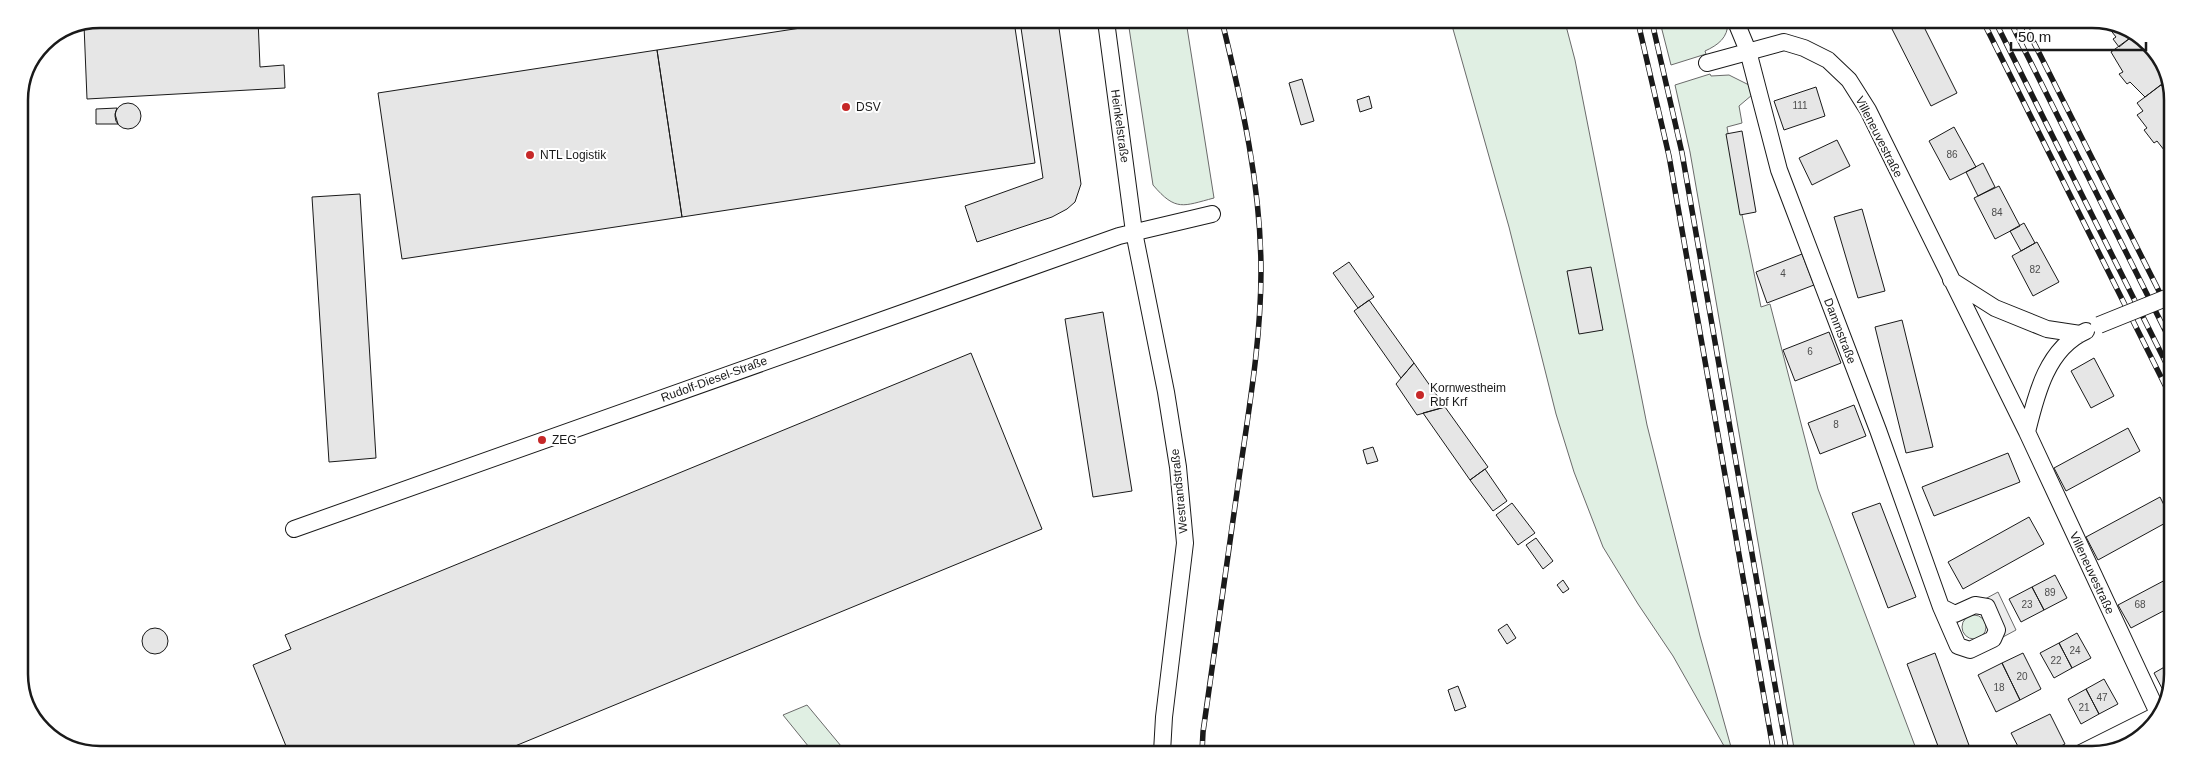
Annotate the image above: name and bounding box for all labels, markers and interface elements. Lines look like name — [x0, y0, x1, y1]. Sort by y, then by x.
scale bar — [2011, 20, 2146, 52]
text: 50 m — [2018, 28, 2051, 45]
street label: Heinkelstraße — [1108, 88, 1132, 164]
street label: Villeneuvestraße — [1853, 94, 1906, 180]
place label: DSV — [856, 100, 881, 114]
house number: 111 — [1792, 100, 1808, 111]
marker: DSV — [840, 101, 852, 113]
place label: NTL Logistik — [540, 148, 607, 162]
marker: NTL Logistik — [524, 149, 536, 161]
house number: 86 — [1946, 149, 1958, 160]
house number: 84 — [1991, 207, 2003, 218]
house number: 82 — [2029, 264, 2041, 275]
house number: 4 — [1780, 268, 1786, 279]
street label: Dammstraße — [1821, 296, 1859, 366]
house number: 6 — [1807, 346, 1813, 357]
street label: Rudolf-Diesel-Straße — [659, 353, 769, 405]
place label: Kornwestheim Rbf Krf — [1430, 381, 1506, 409]
marker: Kornwestheim Rbf Krf — [1414, 389, 1426, 401]
house number: 8 — [1833, 419, 1839, 430]
place label: ZEG — [552, 433, 577, 447]
marker: ZEG — [536, 434, 548, 446]
street label: Westrandstraße — [1168, 448, 1190, 534]
street label: Villeneuvestraße — [2067, 530, 2117, 617]
house number: 89 — [2044, 587, 2056, 598]
house number: 23 — [2021, 599, 2033, 610]
house number: 68 — [2134, 599, 2146, 610]
house number: 24 — [2069, 645, 2081, 656]
house number: 22 — [2050, 655, 2062, 666]
house number: 20 — [2016, 671, 2028, 682]
house number: 18 — [1993, 682, 2005, 693]
house number: 47 — [2096, 692, 2108, 703]
house number: 21 — [2078, 702, 2090, 713]

